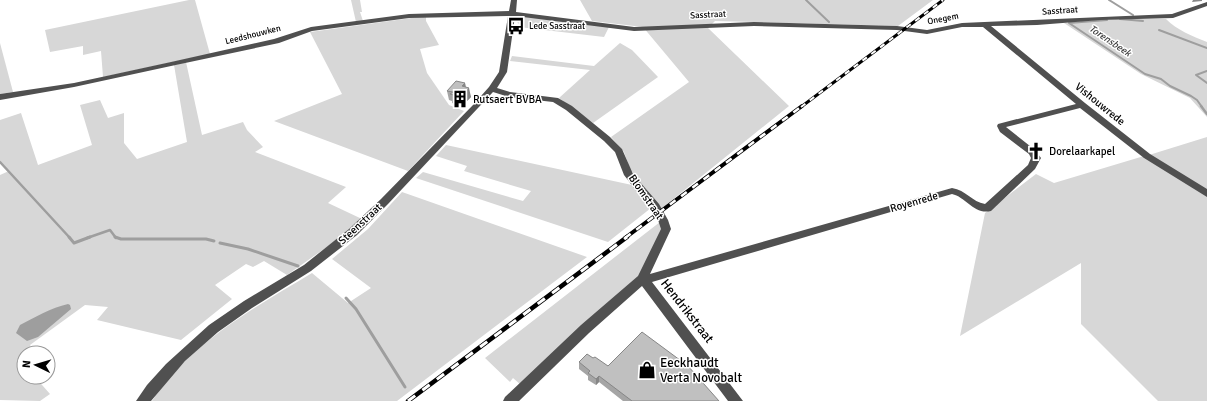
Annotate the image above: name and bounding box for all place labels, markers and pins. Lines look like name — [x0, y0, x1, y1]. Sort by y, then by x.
bus stop icon: Lede Sasstraat — [506, 16, 526, 36]
place label: Lede Sasstraat — [529, 21, 585, 32]
building icon: Rutsaert BVBA — [450, 89, 470, 109]
place label: Rutsaert BVBA — [473, 93, 542, 106]
church icon: Dorelaarkapel — [1026, 141, 1046, 161]
place label: Dorelaarkapel — [1049, 145, 1115, 158]
place label: Eeckhaudt Verta Novobalt — [660, 355, 742, 386]
shop icon: Eeckhaudt Verta Novobalt — [637, 360, 657, 380]

